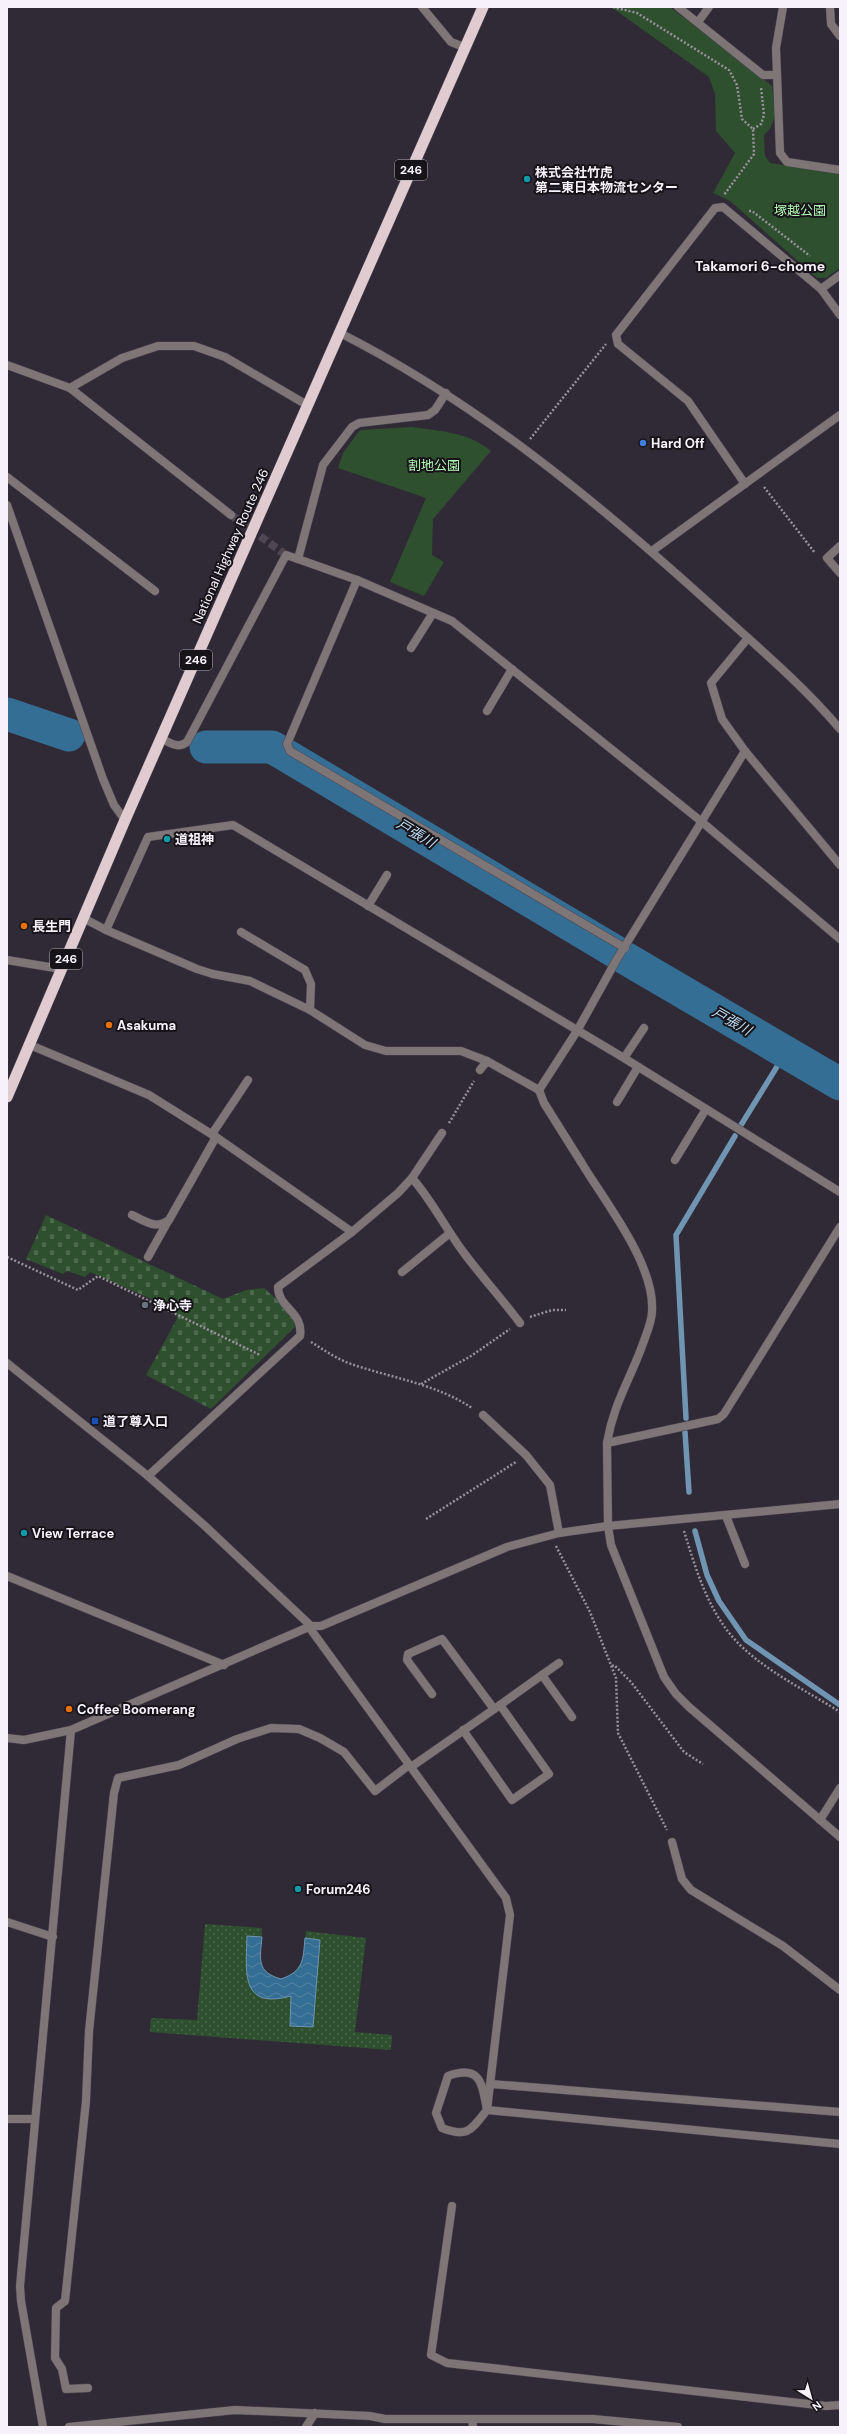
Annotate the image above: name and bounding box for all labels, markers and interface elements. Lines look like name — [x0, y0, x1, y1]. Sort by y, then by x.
road number: 246 — [395, 160, 427, 180]
place label: 株式会社竹虎 第二東日本物流センター — [535, 164, 678, 196]
marker: 株式会社竹虎 第二東日本物流センター — [522, 174, 532, 184]
park label: 塚越公園 — [774, 202, 826, 219]
district label: Takamori 6-chome — [695, 257, 825, 275]
place label: Hard Off — [651, 435, 705, 452]
marker: Hard Off — [638, 438, 648, 448]
park label: 割地公園 — [408, 457, 460, 474]
street label: National Highway Route 246 — [188, 466, 272, 626]
road number: 246 — [180, 650, 212, 670]
water label: 戸張川 — [393, 814, 440, 853]
place label: 道祖神 — [175, 831, 214, 848]
marker: 道祖神 — [162, 834, 172, 844]
place label: 長生門 — [32, 918, 71, 935]
marker: 長生門 — [19, 921, 29, 931]
road number: 246 — [50, 949, 82, 969]
water label: 戸張川 — [709, 1003, 756, 1040]
place label: Asakuma — [117, 1017, 176, 1034]
marker: Asakuma — [104, 1020, 114, 1030]
place label: 浄心寺 — [153, 1297, 192, 1314]
marker: 浄心寺 — [140, 1300, 150, 1310]
place label: 道了尊入口 — [103, 1413, 168, 1430]
marker: 道了尊入口 — [90, 1416, 100, 1426]
place label: View Terrace — [32, 1525, 115, 1542]
marker: View Terrace — [19, 1528, 29, 1538]
place label: Coffee Boomerang — [77, 1701, 196, 1718]
marker: Coffee Boomerang — [64, 1704, 74, 1714]
place label: Forum246 — [306, 1881, 370, 1898]
marker: Forum246 — [293, 1884, 303, 1894]
north arrow — [791, 2378, 831, 2418]
text: N — [810, 2398, 824, 2414]

